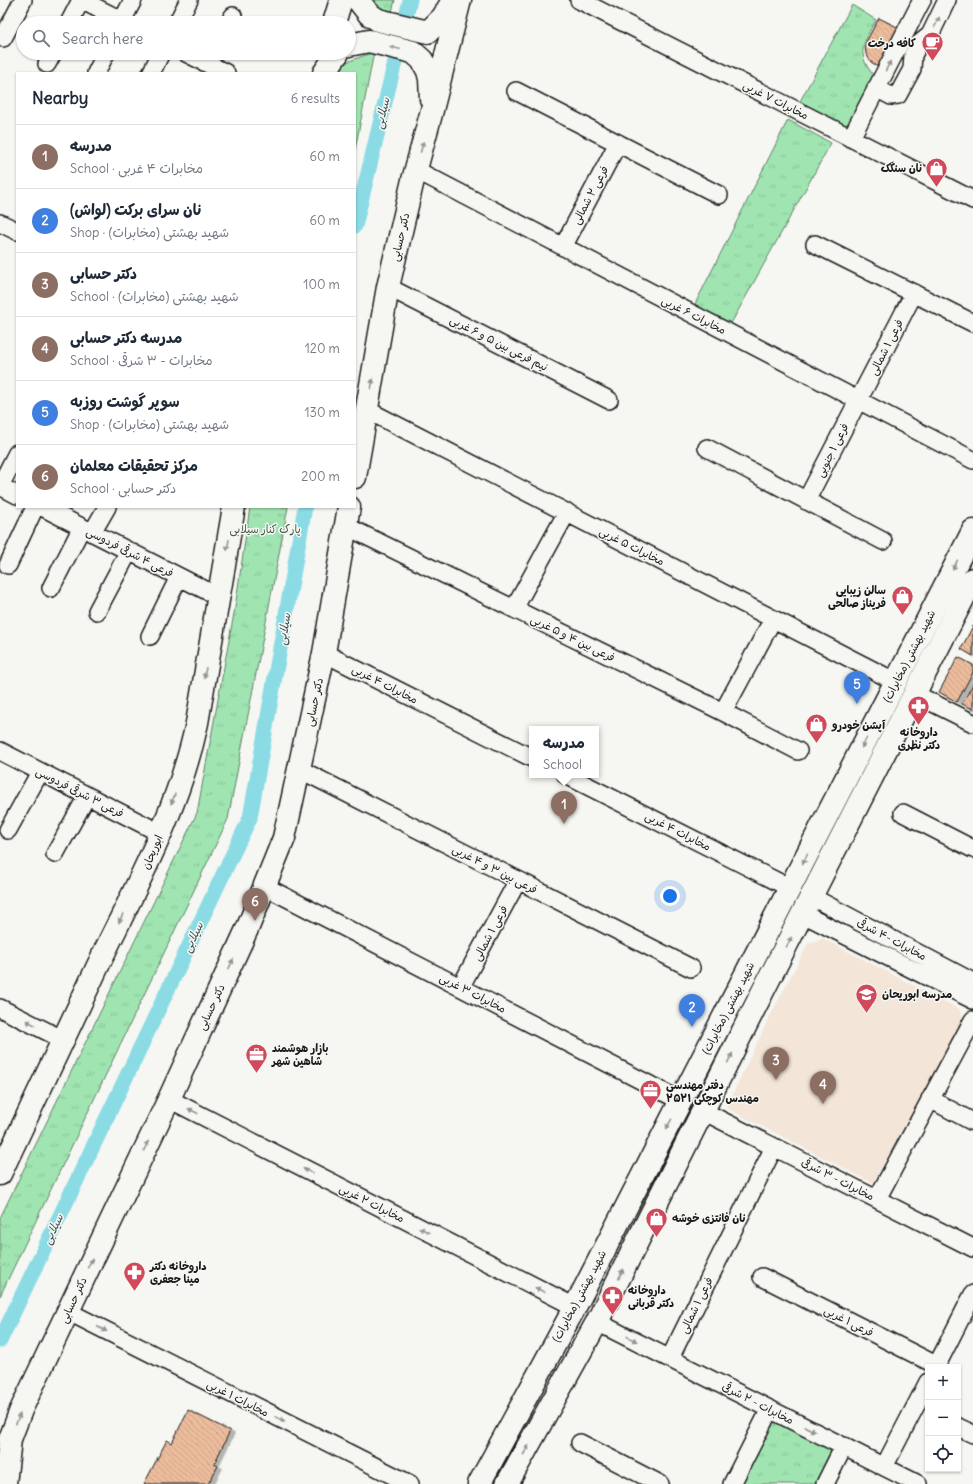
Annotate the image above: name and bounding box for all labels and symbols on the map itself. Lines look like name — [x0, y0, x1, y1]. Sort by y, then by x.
one-way arrow — [933, 16, 940, 27]
cafe icon: کافه درخت — [919, 30, 945, 63]
place label: کافه درخت — [868, 36, 916, 50]
one-way arrow — [389, 44, 401, 50]
one-way arrow — [884, 60, 891, 72]
street label: مخابرات ۷ غربی — [741, 78, 811, 123]
water label: سیلابی — [370, 95, 394, 131]
one-way arrow — [419, 141, 425, 153]
shop icon: نان سنگک — [924, 155, 950, 188]
place label: نان سنگک — [881, 161, 922, 175]
street label: فرعی ۲ شمالی — [569, 163, 612, 227]
street label: دکتر حسابی — [388, 211, 413, 263]
street label: مخابرات ۶ غربی — [659, 293, 729, 338]
street label: نیم فرعی بین ۵ و ۶ غربی — [447, 312, 550, 376]
street label: فرعی ۱ شمالی — [866, 317, 907, 378]
one-way arrow — [369, 377, 375, 390]
street label: فرعی ۱ جنوبی — [812, 421, 852, 480]
park label: پارک کنار سیلابی — [229, 522, 301, 537]
street label: فرعی ۴ شرقی فردوسی — [84, 524, 176, 581]
street label: مخابرات ۵ غربی — [597, 524, 667, 569]
one-way arrow — [225, 539, 231, 552]
one-way arrow — [952, 560, 958, 571]
place label: سالن زیبایی فریناز صالحی — [828, 583, 886, 611]
shop icon: سالن زیبایی فریناز صالحی — [889, 583, 915, 616]
street label: شهید بهشتی (مخابرات) — [880, 607, 939, 705]
water label: سیلابی — [273, 611, 295, 646]
street label: فرعی بین ۴ و ۵ غربی — [528, 611, 618, 665]
street label: مخابرات ۴ غربی — [349, 661, 420, 707]
one-way arrow — [202, 667, 208, 680]
pin: 5 — [844, 671, 870, 704]
street label: دکتر حسابی — [302, 676, 327, 728]
pharmacy icon: داروخانه دکتر نظری — [906, 693, 932, 726]
shop icon: آپشن خودرو — [804, 712, 830, 745]
place label: آپشن خودرو — [831, 718, 886, 733]
place label: داروخانه دکتر نظری — [898, 725, 940, 752]
one-way arrow — [861, 738, 867, 749]
street label: فرعی ۳ شرقی فردوسی — [33, 764, 126, 821]
pin: 1 — [551, 791, 577, 824]
one-way arrow — [170, 794, 176, 806]
street label: مخابرات ۴ غربی — [642, 808, 713, 854]
street label: ابوریحان — [138, 833, 166, 872]
street label: فرعی بین ۳ و ۴ غربی — [450, 842, 540, 897]
one-way arrow — [802, 853, 808, 865]
your location — [660, 886, 680, 906]
pin: 6 — [242, 888, 268, 921]
street label: فرعی ۱ شمالی — [469, 903, 511, 964]
one-way arrow — [118, 912, 124, 924]
street label: مخابرات -۴ شرقی — [854, 915, 929, 964]
water label: سیلابی — [179, 918, 208, 955]
one-way arrow — [786, 936, 792, 948]
one-way arrow — [228, 959, 234, 970]
street label: شهید بهشتی (مخابرات) — [699, 959, 758, 1057]
street label: مخابرات ۳ غربی — [437, 970, 509, 1017]
school or university icon: مدرسه ابوریحان — [853, 981, 879, 1014]
street label: دکتر حسابی — [194, 982, 229, 1033]
place label: مدرسه ابوریحان — [882, 987, 952, 1002]
pin: 2 — [679, 994, 705, 1027]
one-way arrow — [25, 1020, 37, 1026]
office icon: بازار هوشمند شاهین شهر — [243, 1041, 269, 1074]
place label: بازار هوشمند شاهین شهر — [271, 1041, 328, 1068]
pin: 3 — [763, 1047, 789, 1080]
one-way arrow — [727, 1052, 733, 1063]
pin: 4 — [810, 1071, 836, 1104]
office icon: دفتر مهندسی ۲۵۲۱ مهندس کوچکی — [638, 1078, 664, 1111]
place label: دفتر مهندسی ۲۵۲۱ مهندس کوچکی — [666, 1078, 759, 1106]
one-way arrow — [187, 1108, 199, 1114]
one-way arrow — [665, 1118, 672, 1130]
one-way arrow — [143, 1140, 150, 1151]
street label: مخابرات - ۳ شرقی — [799, 1155, 877, 1204]
one-way arrow — [303, 1167, 314, 1174]
street label: مخابرات ۲ غربی — [337, 1181, 407, 1226]
shop icon: نان فانتزی خوشه — [643, 1205, 669, 1238]
water label: سیلابی — [39, 1210, 68, 1247]
place label: نان فانتزی خوشه — [672, 1211, 746, 1226]
one-way arrow — [418, 1227, 430, 1233]
street label: شهید بهشتی (مخابرات) — [549, 1248, 610, 1345]
one-way arrow — [87, 1257, 93, 1269]
pharmacy icon: داروخانه دکتر مینا جعفری — [122, 1259, 148, 1292]
place label: داروخانه دکتر مینا جعفری — [149, 1259, 207, 1286]
one-way arrow — [618, 1268, 624, 1279]
street label: دکتر حسابی — [56, 1275, 91, 1326]
street label: فرعی ۱ شمالی — [676, 1275, 717, 1336]
pharmacy icon: داروخانه دکتر قربانی — [599, 1283, 625, 1316]
place label: داروخانه دکتر قربانی — [628, 1283, 674, 1311]
one-way arrow — [534, 1287, 545, 1293]
street label: فرعی ۱ غربی — [821, 1303, 876, 1340]
one-way arrow — [96, 1326, 108, 1332]
one-way arrow — [626, 1336, 638, 1342]
street label: مخابرات ۱ غربی — [204, 1376, 271, 1420]
street label: مخابرات - ۲ شرقی — [719, 1379, 796, 1428]
one-way arrow — [15, 1412, 21, 1424]
one-way arrow — [275, 1416, 286, 1422]
one-way arrow — [805, 1426, 816, 1433]
one-way arrow — [523, 1444, 530, 1456]

